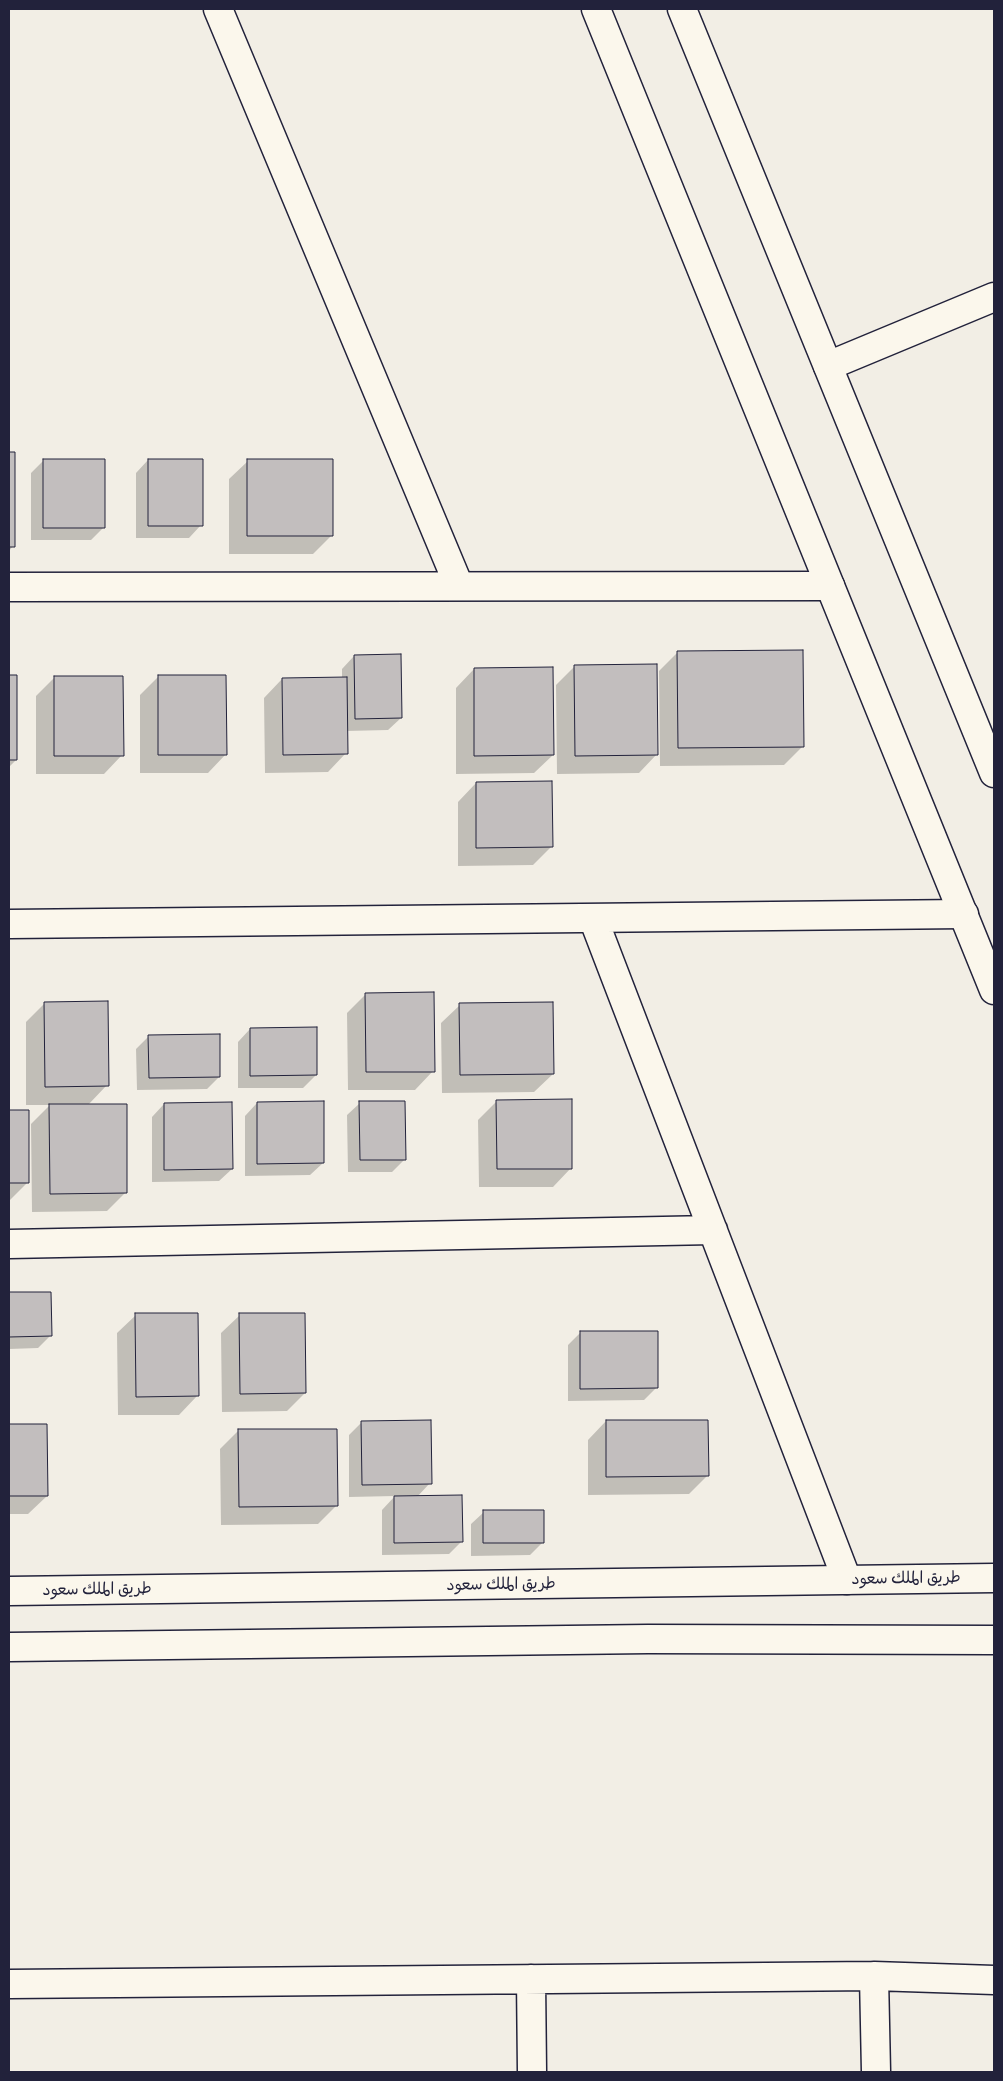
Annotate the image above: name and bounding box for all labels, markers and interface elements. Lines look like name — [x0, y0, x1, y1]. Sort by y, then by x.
street label: طريق الملك سعود — [851, 1568, 961, 1590]
street label: طريق الملك سعود — [446, 1574, 556, 1596]
street label: طريق الملك سعود — [42, 1579, 152, 1601]

